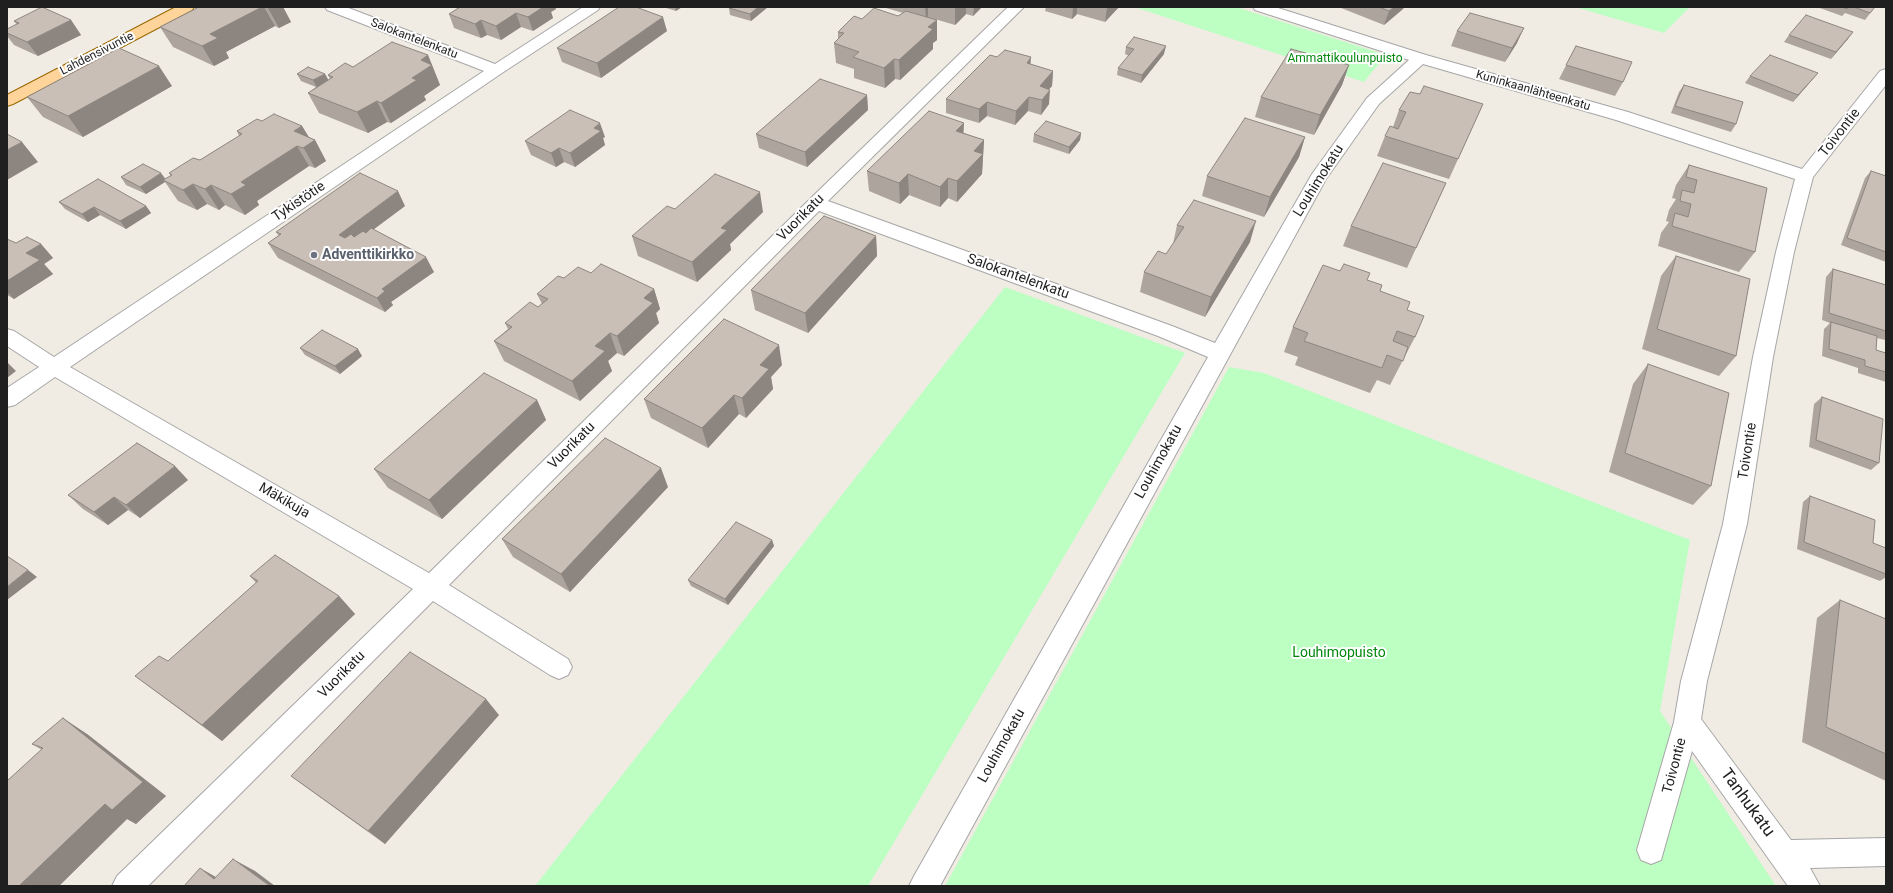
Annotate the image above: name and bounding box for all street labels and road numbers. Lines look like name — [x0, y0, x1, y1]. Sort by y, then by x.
street label: Salokantelenkatu — [368, 16, 460, 62]
street label: Lahdensivuntie — [58, 29, 136, 79]
street label: Kuninkaanlähteenkatu — [1474, 68, 1592, 114]
street label: Toivontie — [1816, 105, 1864, 161]
street label: Louhimokatu — [1290, 142, 1348, 220]
street label: Tykistötie — [269, 178, 329, 226]
street label: Vuorikatu — [774, 191, 828, 245]
street label: Salokantelenkatu — [965, 251, 1071, 303]
street label: Vuorikatu — [545, 419, 599, 473]
street label: Louhimokatu — [1132, 422, 1186, 502]
street label: Toivontie — [1735, 422, 1761, 480]
street label: Mäkikuja — [256, 480, 312, 522]
street label: Vuorikatu — [315, 648, 369, 702]
street label: Louhimokatu — [975, 706, 1029, 786]
street label: Toivontie — [1660, 736, 1690, 796]
street label: Tanhukatu — [1715, 765, 1779, 841]

